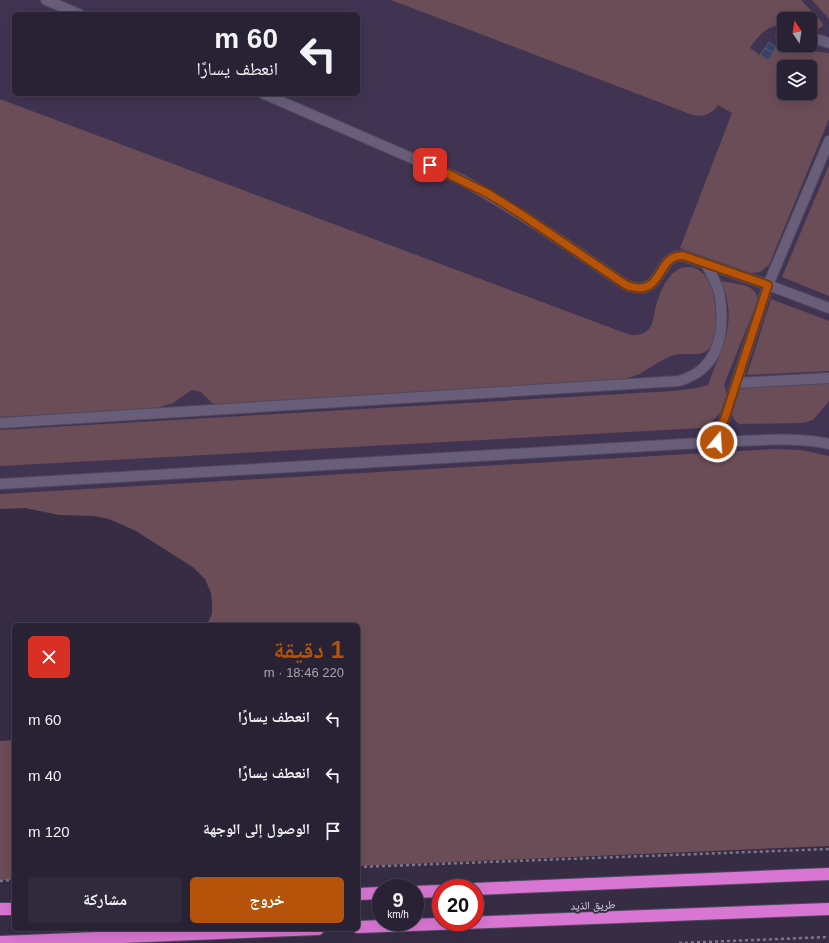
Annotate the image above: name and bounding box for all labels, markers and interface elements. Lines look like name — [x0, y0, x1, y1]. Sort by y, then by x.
north arrow — [777, 12, 817, 52]
map controls — [777, 12, 817, 100]
text: 60 m — [214, 23, 278, 54]
icon: left — [292, 28, 344, 80]
text: انعطف يسارًا — [196, 59, 278, 79]
button: layers — [777, 60, 817, 100]
pin — [413, 148, 447, 182]
icon: arrive — [419, 154, 441, 176]
position arrow — [696, 421, 738, 463]
button: close — [28, 636, 70, 678]
text: 1 دقيقة — [274, 636, 344, 663]
text: 220 m · 18:46 — [264, 665, 344, 680]
text: انعطف يسارًا — [238, 708, 310, 725]
icon: left — [322, 708, 344, 730]
text: 60 m — [28, 711, 61, 728]
text: انعطف يسارًا — [238, 764, 310, 781]
icon: left — [322, 764, 344, 786]
text: 40 m — [28, 767, 61, 784]
text: الوصول إلى الوجهة — [203, 820, 310, 837]
icon: arrive — [322, 820, 344, 842]
text: 120 m — [28, 823, 70, 840]
button: مشاركة — [28, 877, 182, 923]
button: خروج — [190, 877, 344, 923]
speed limit sign: 20 — [432, 879, 484, 931]
text: 9 — [392, 889, 404, 911]
street label: طريق الذيد — [570, 898, 616, 913]
text: km/h — [387, 909, 409, 920]

